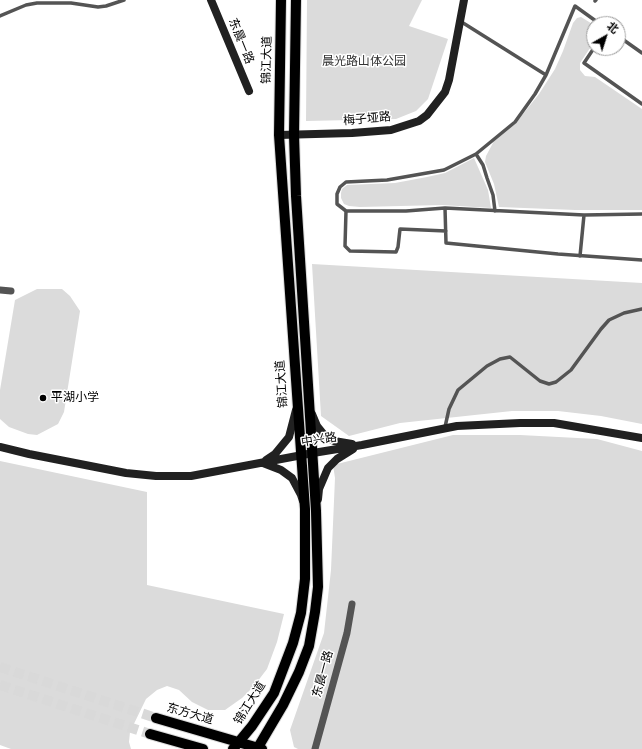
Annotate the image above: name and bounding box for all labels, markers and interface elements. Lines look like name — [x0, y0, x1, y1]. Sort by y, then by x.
street label: 东晨一路 — [225, 16, 257, 66]
north arrow — [586, 16, 626, 56]
text: 北 — [604, 18, 622, 36]
street label: 锦江大道 — [259, 36, 275, 84]
park label: 晨光路山体公园 — [322, 55, 406, 69]
street label: 梅子垭路 — [342, 110, 392, 128]
street label: 锦江大道 — [273, 360, 291, 408]
place label: 平湖小学 — [51, 391, 99, 405]
marker: 平湖小学 — [38, 393, 48, 403]
street label: 中兴路 — [300, 430, 338, 450]
street label: 东晨一路 — [310, 649, 336, 699]
street label: 锦江大道 — [231, 679, 269, 727]
street label: 东方大道 — [165, 700, 215, 728]

